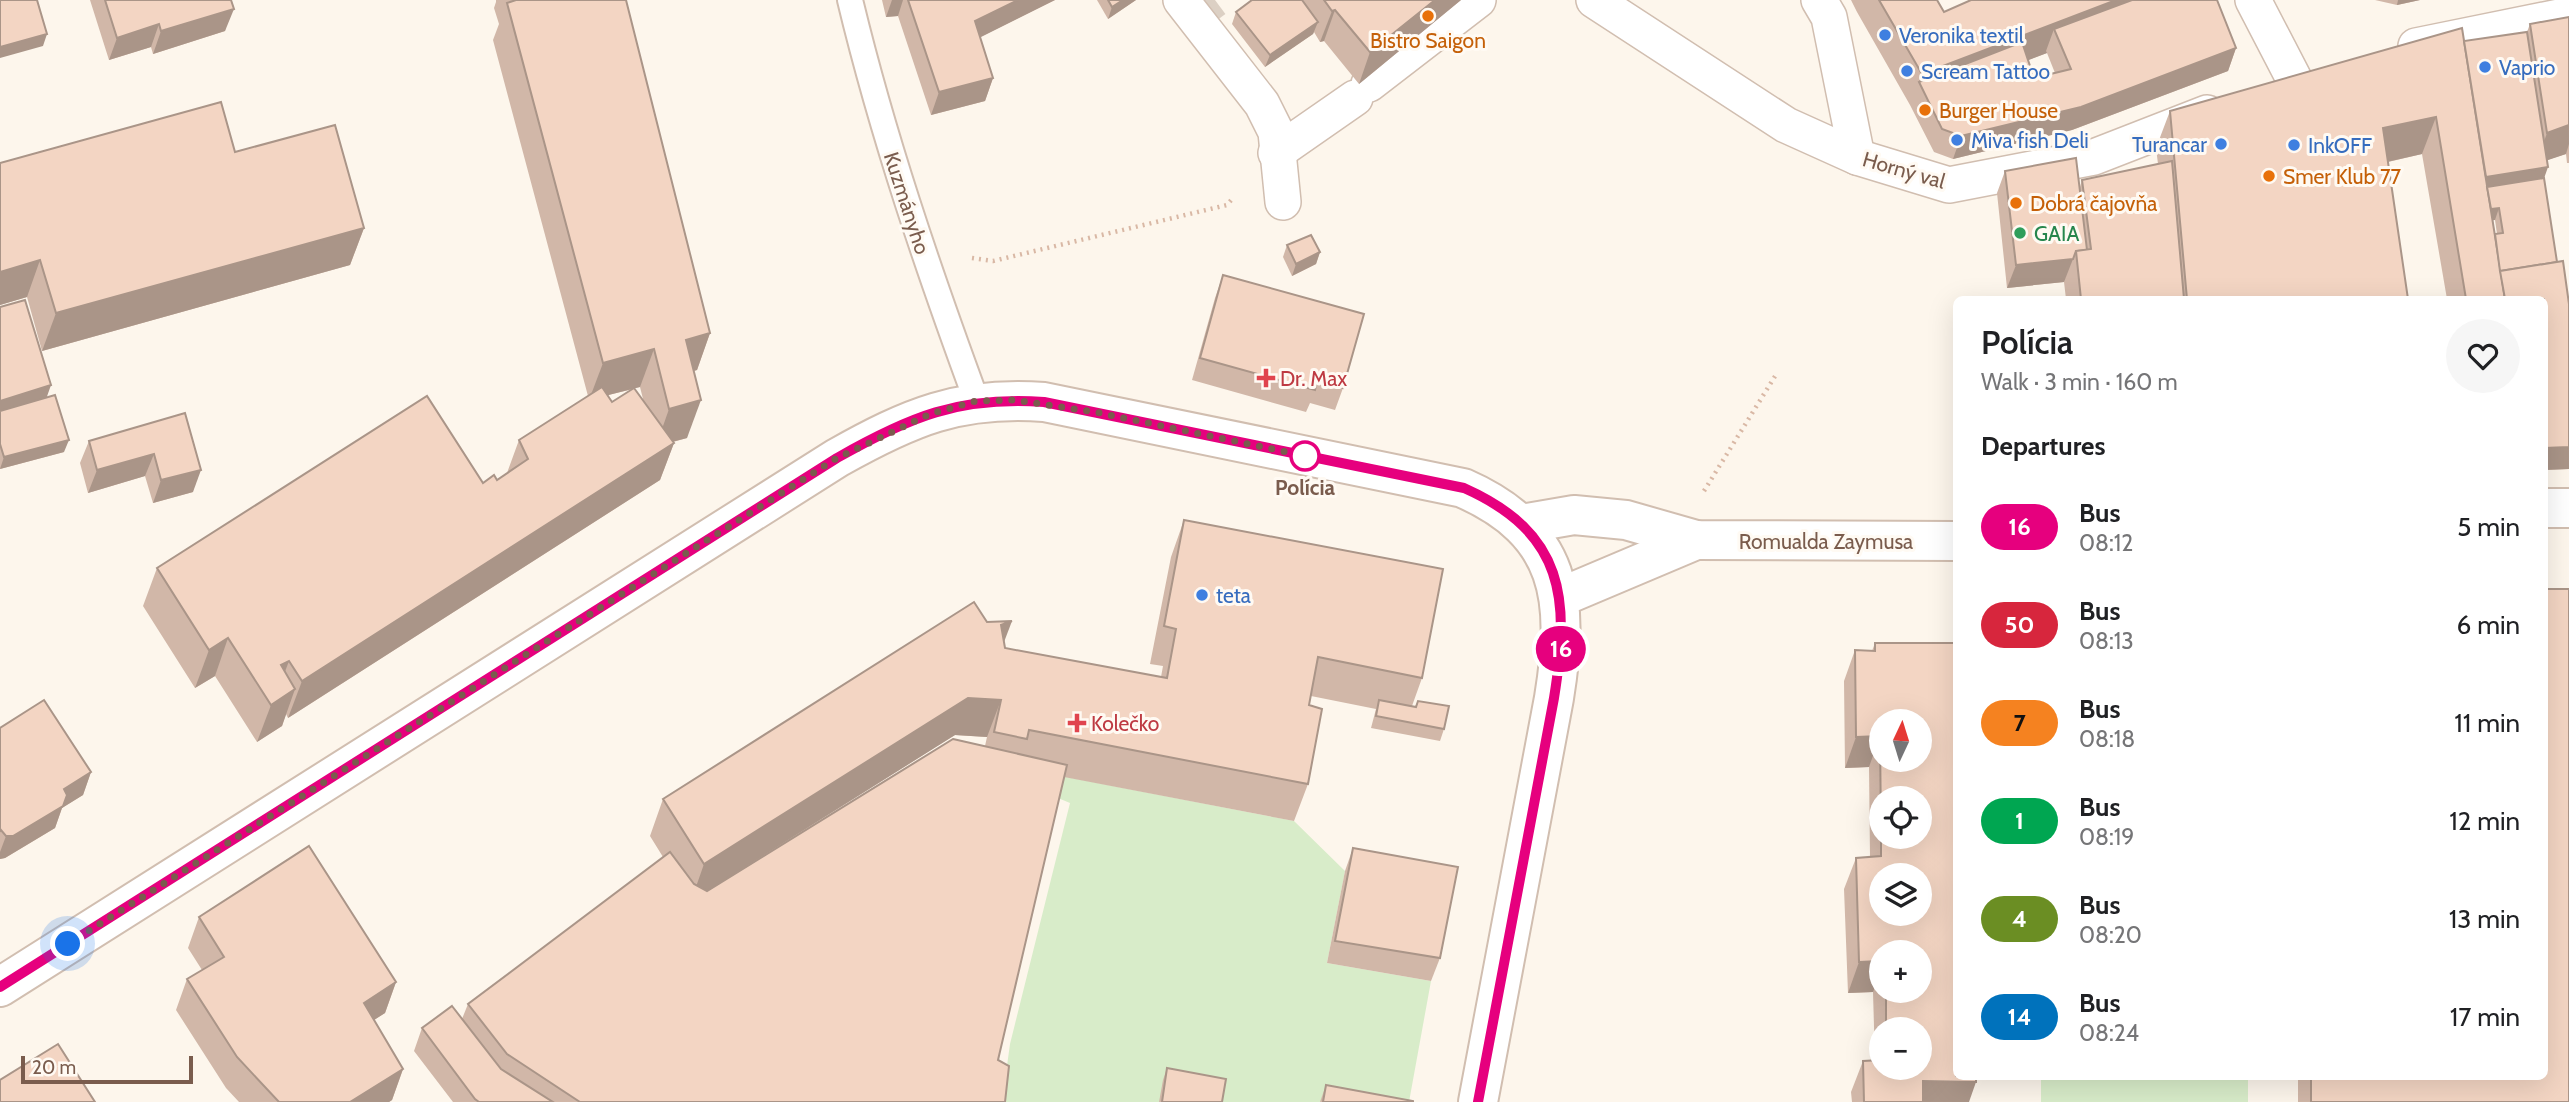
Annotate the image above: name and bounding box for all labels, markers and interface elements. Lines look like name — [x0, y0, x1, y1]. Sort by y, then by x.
marker: Bistro Saigon — [1420, 8, 1436, 24]
place label: Veronika textil — [1899, 23, 2024, 48]
marker: Veronika textil — [1877, 27, 1893, 43]
place label: Bistro Saigon — [1370, 28, 1486, 53]
place label: Vaprio — [2499, 55, 2555, 80]
place label: Scream Tattoo — [1921, 59, 2050, 84]
marker: Vaprio — [2477, 59, 2493, 75]
marker: Scream Tattoo — [1899, 63, 1915, 79]
place label: Burger House — [1939, 98, 2058, 123]
marker: Burger House — [1917, 102, 1933, 118]
place label: Miva fish Deli — [1971, 128, 2089, 153]
marker: Miva fish Deli — [1949, 132, 1965, 148]
place label: Turancar — [2132, 132, 2207, 157]
place label: InkOFF — [2308, 133, 2372, 158]
marker: Turancar — [2213, 136, 2229, 152]
marker: InkOFF — [2286, 137, 2302, 153]
street label: Horný val — [1860, 146, 1948, 194]
street label: Kuzmányho — [879, 149, 935, 257]
place label: Smer Klub 77 — [2283, 164, 2401, 189]
marker: Smer Klub 77 — [2261, 168, 2277, 184]
place label: Dobrá čajovňa — [2030, 191, 2157, 217]
marker: Dobrá čajovňa — [2008, 195, 2024, 211]
place label: GAIA — [2034, 221, 2079, 246]
marker: GAIA — [2012, 225, 2028, 241]
button: heart — [2446, 319, 2520, 393]
text: Polícia — [1981, 322, 2073, 362]
place label: Dr. Max — [1280, 366, 1347, 391]
text: Walk · 3 min · 160 m — [1981, 368, 2178, 396]
marker: Dr. Max — [1258, 370, 1274, 386]
text: Departures — [1981, 430, 2105, 462]
marker: Polícia — [1290, 441, 1320, 471]
place label: Polícia — [1275, 475, 1335, 500]
text: Bus — [2079, 497, 2120, 529]
text: 5 min — [2457, 511, 2520, 543]
text: 16 — [2008, 512, 2031, 541]
street label: Romualda Zaymusa — [1739, 529, 1913, 554]
text: 08:12 — [2079, 529, 2133, 557]
place label: teta — [1216, 583, 1251, 608]
marker: teta — [1194, 587, 1210, 603]
text: Bus — [2079, 595, 2120, 627]
text: 6 min — [2457, 609, 2520, 641]
text: 50 — [2005, 610, 2034, 639]
line badge: 16 — [1530, 626, 1592, 672]
text: 08:13 — [2079, 627, 2134, 655]
text: 16 — [1550, 634, 1572, 663]
text: Bus — [2079, 693, 2120, 725]
text: 11 min — [2454, 707, 2520, 739]
text: 7 — [2013, 708, 2026, 737]
north arrow — [1869, 709, 1932, 772]
map controls — [1869, 709, 1932, 1080]
place label: Kolečko — [1091, 711, 1159, 736]
marker: Kolečko — [1069, 715, 1085, 731]
text: 08:18 — [2079, 725, 2135, 753]
button: locate — [1869, 786, 1932, 849]
text: Bus — [2079, 791, 2120, 823]
text: 12 min — [2449, 805, 2520, 837]
text: 1 — [2015, 806, 2024, 835]
text: 08:19 — [2079, 823, 2134, 851]
button: layers — [1869, 863, 1932, 926]
text: Bus — [2079, 889, 2120, 921]
text: 13 min — [2449, 903, 2520, 935]
text: 4 — [2012, 904, 2027, 933]
text: 08:20 — [2079, 921, 2142, 949]
your location — [50, 926, 85, 961]
button: + — [1869, 940, 1932, 1003]
text: Bus — [2079, 987, 2120, 1019]
text: 17 min — [2450, 1001, 2520, 1033]
text: 14 — [2008, 1002, 2031, 1031]
button: − — [1869, 1017, 1932, 1080]
text: 08:24 — [2079, 1019, 2139, 1047]
scale bar — [21, 1053, 192, 1085]
text: 20 m — [32, 1056, 76, 1079]

